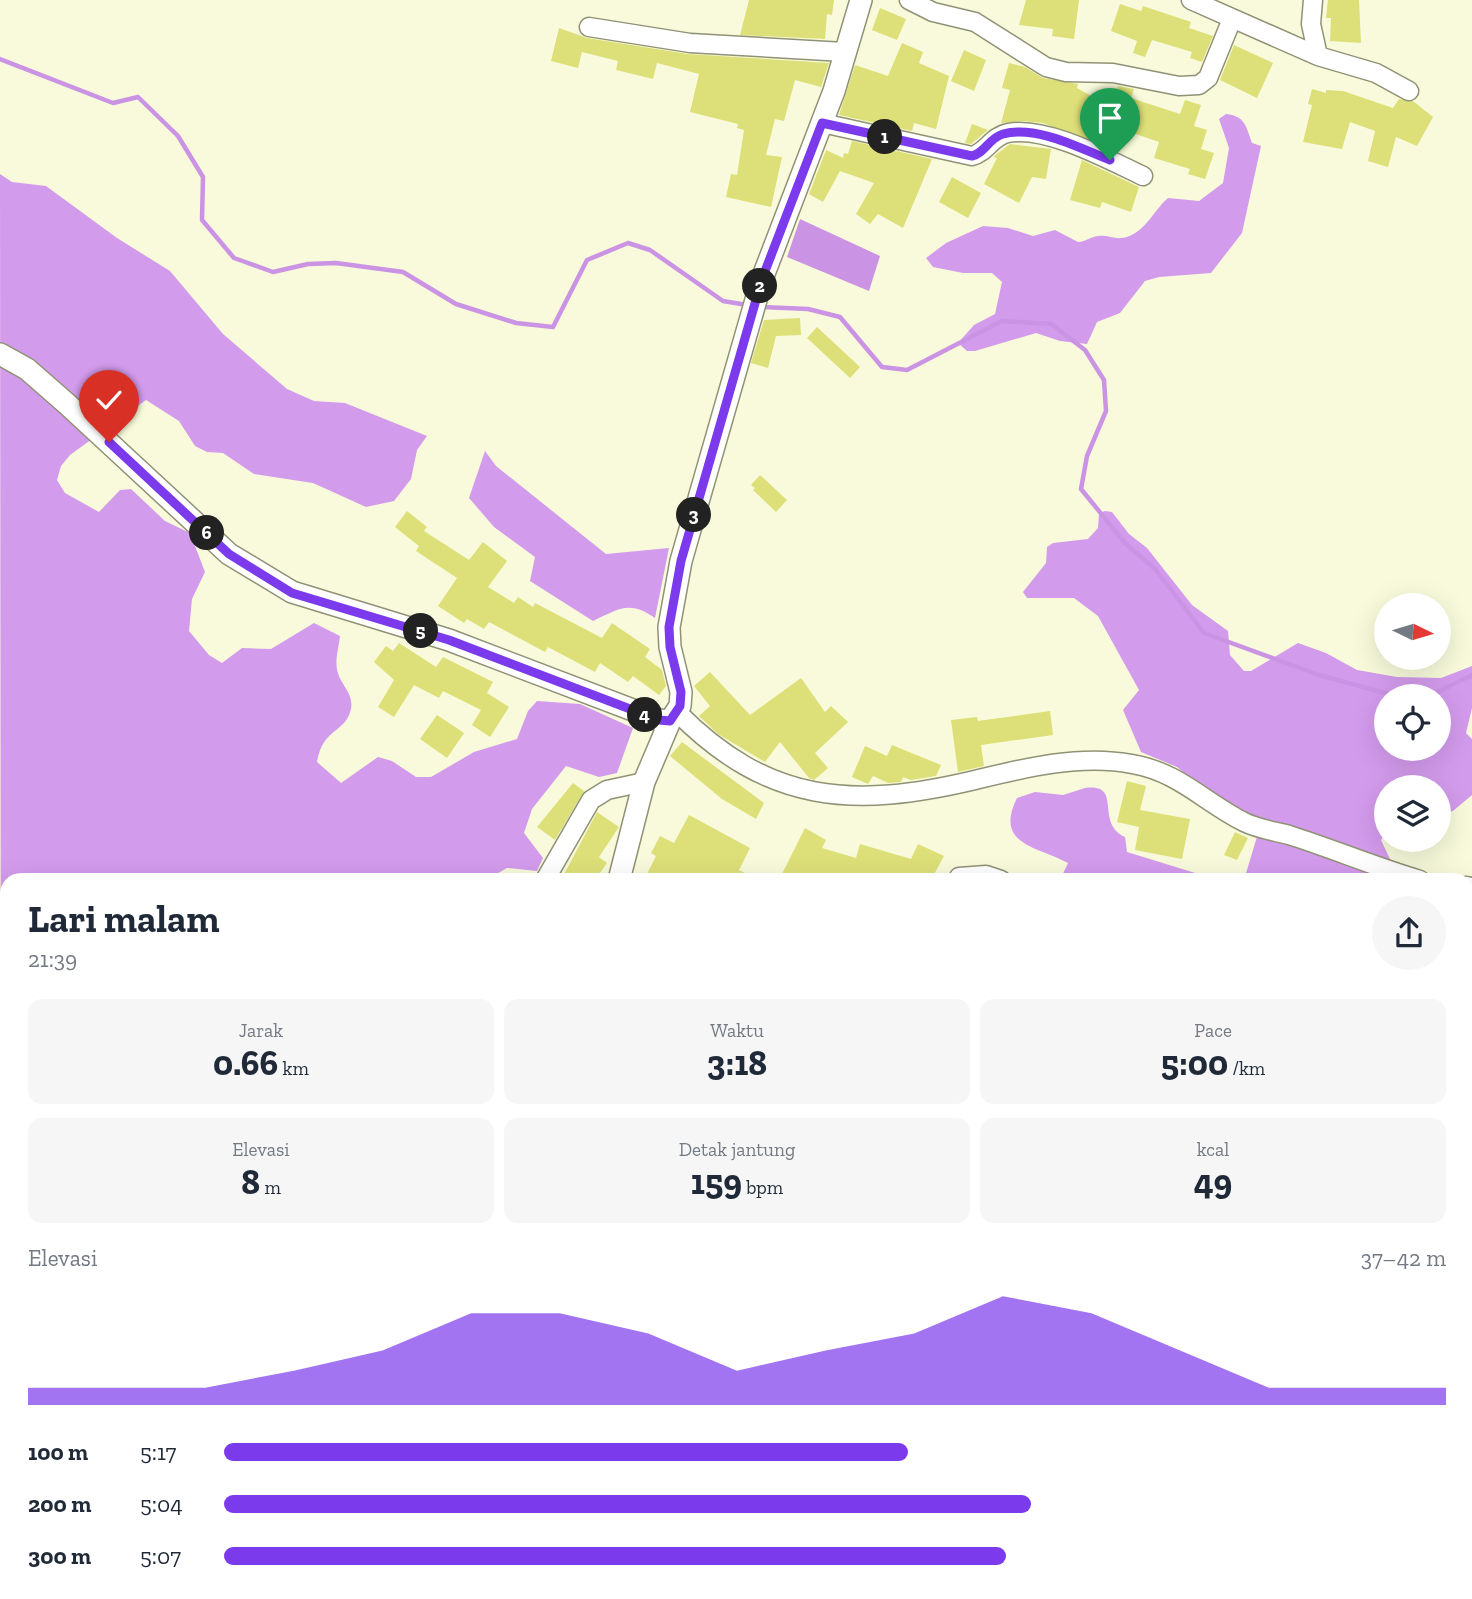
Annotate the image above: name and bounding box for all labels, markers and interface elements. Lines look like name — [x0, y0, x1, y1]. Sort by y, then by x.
pin — [1080, 88, 1140, 160]
icon: arrive — [1091, 99, 1129, 137]
pin: 1 — [868, 120, 903, 154]
text: 1 — [881, 125, 888, 148]
pin: 2 — [742, 268, 778, 304]
text: 2 — [754, 274, 765, 297]
pin — [79, 370, 139, 442]
icon: check — [90, 381, 128, 419]
pin: 3 — [676, 498, 712, 532]
text: 3 — [688, 503, 699, 526]
pin: 6 — [190, 516, 224, 550]
text: 6 — [201, 521, 212, 544]
north arrow — [1374, 593, 1451, 670]
map controls — [1374, 593, 1451, 852]
pin: 5 — [404, 614, 438, 648]
text: 5 — [416, 619, 425, 642]
button: locate — [1374, 684, 1451, 761]
pin: 4 — [628, 698, 662, 732]
text: 4 — [639, 703, 650, 726]
button: layers — [1374, 775, 1451, 852]
text: Lari malam — [28, 896, 220, 942]
button: share — [1372, 896, 1446, 970]
text: 21:39 — [28, 945, 77, 973]
text: Jarak — [239, 1019, 283, 1042]
text: Waktu — [710, 1019, 764, 1042]
text: Pace — [1194, 1019, 1232, 1042]
text: 0.66 — [213, 1042, 278, 1084]
text: 3:18 — [707, 1042, 767, 1084]
text: 5:00 — [1161, 1042, 1228, 1084]
text: km — [278, 1057, 309, 1080]
text: /km — [1228, 1057, 1265, 1080]
text: Elevasi — [232, 1138, 290, 1161]
text: Detak jantung — [679, 1138, 795, 1161]
text: kcal — [1197, 1138, 1229, 1161]
text: 8 — [241, 1161, 260, 1203]
text: 159 — [691, 1161, 742, 1203]
text: 49 — [1194, 1161, 1232, 1203]
text: m — [260, 1176, 281, 1199]
text: bpm — [742, 1176, 783, 1199]
text: Elevasi — [28, 1244, 97, 1272]
text: 37–42 m — [1361, 1244, 1446, 1272]
text: 100 m — [28, 1438, 88, 1466]
text: 5:17 — [140, 1438, 176, 1466]
text: 200 m — [28, 1490, 91, 1518]
text: 5:04 — [140, 1490, 183, 1518]
text: 300 m — [28, 1542, 91, 1570]
text: 5:07 — [140, 1542, 181, 1570]

